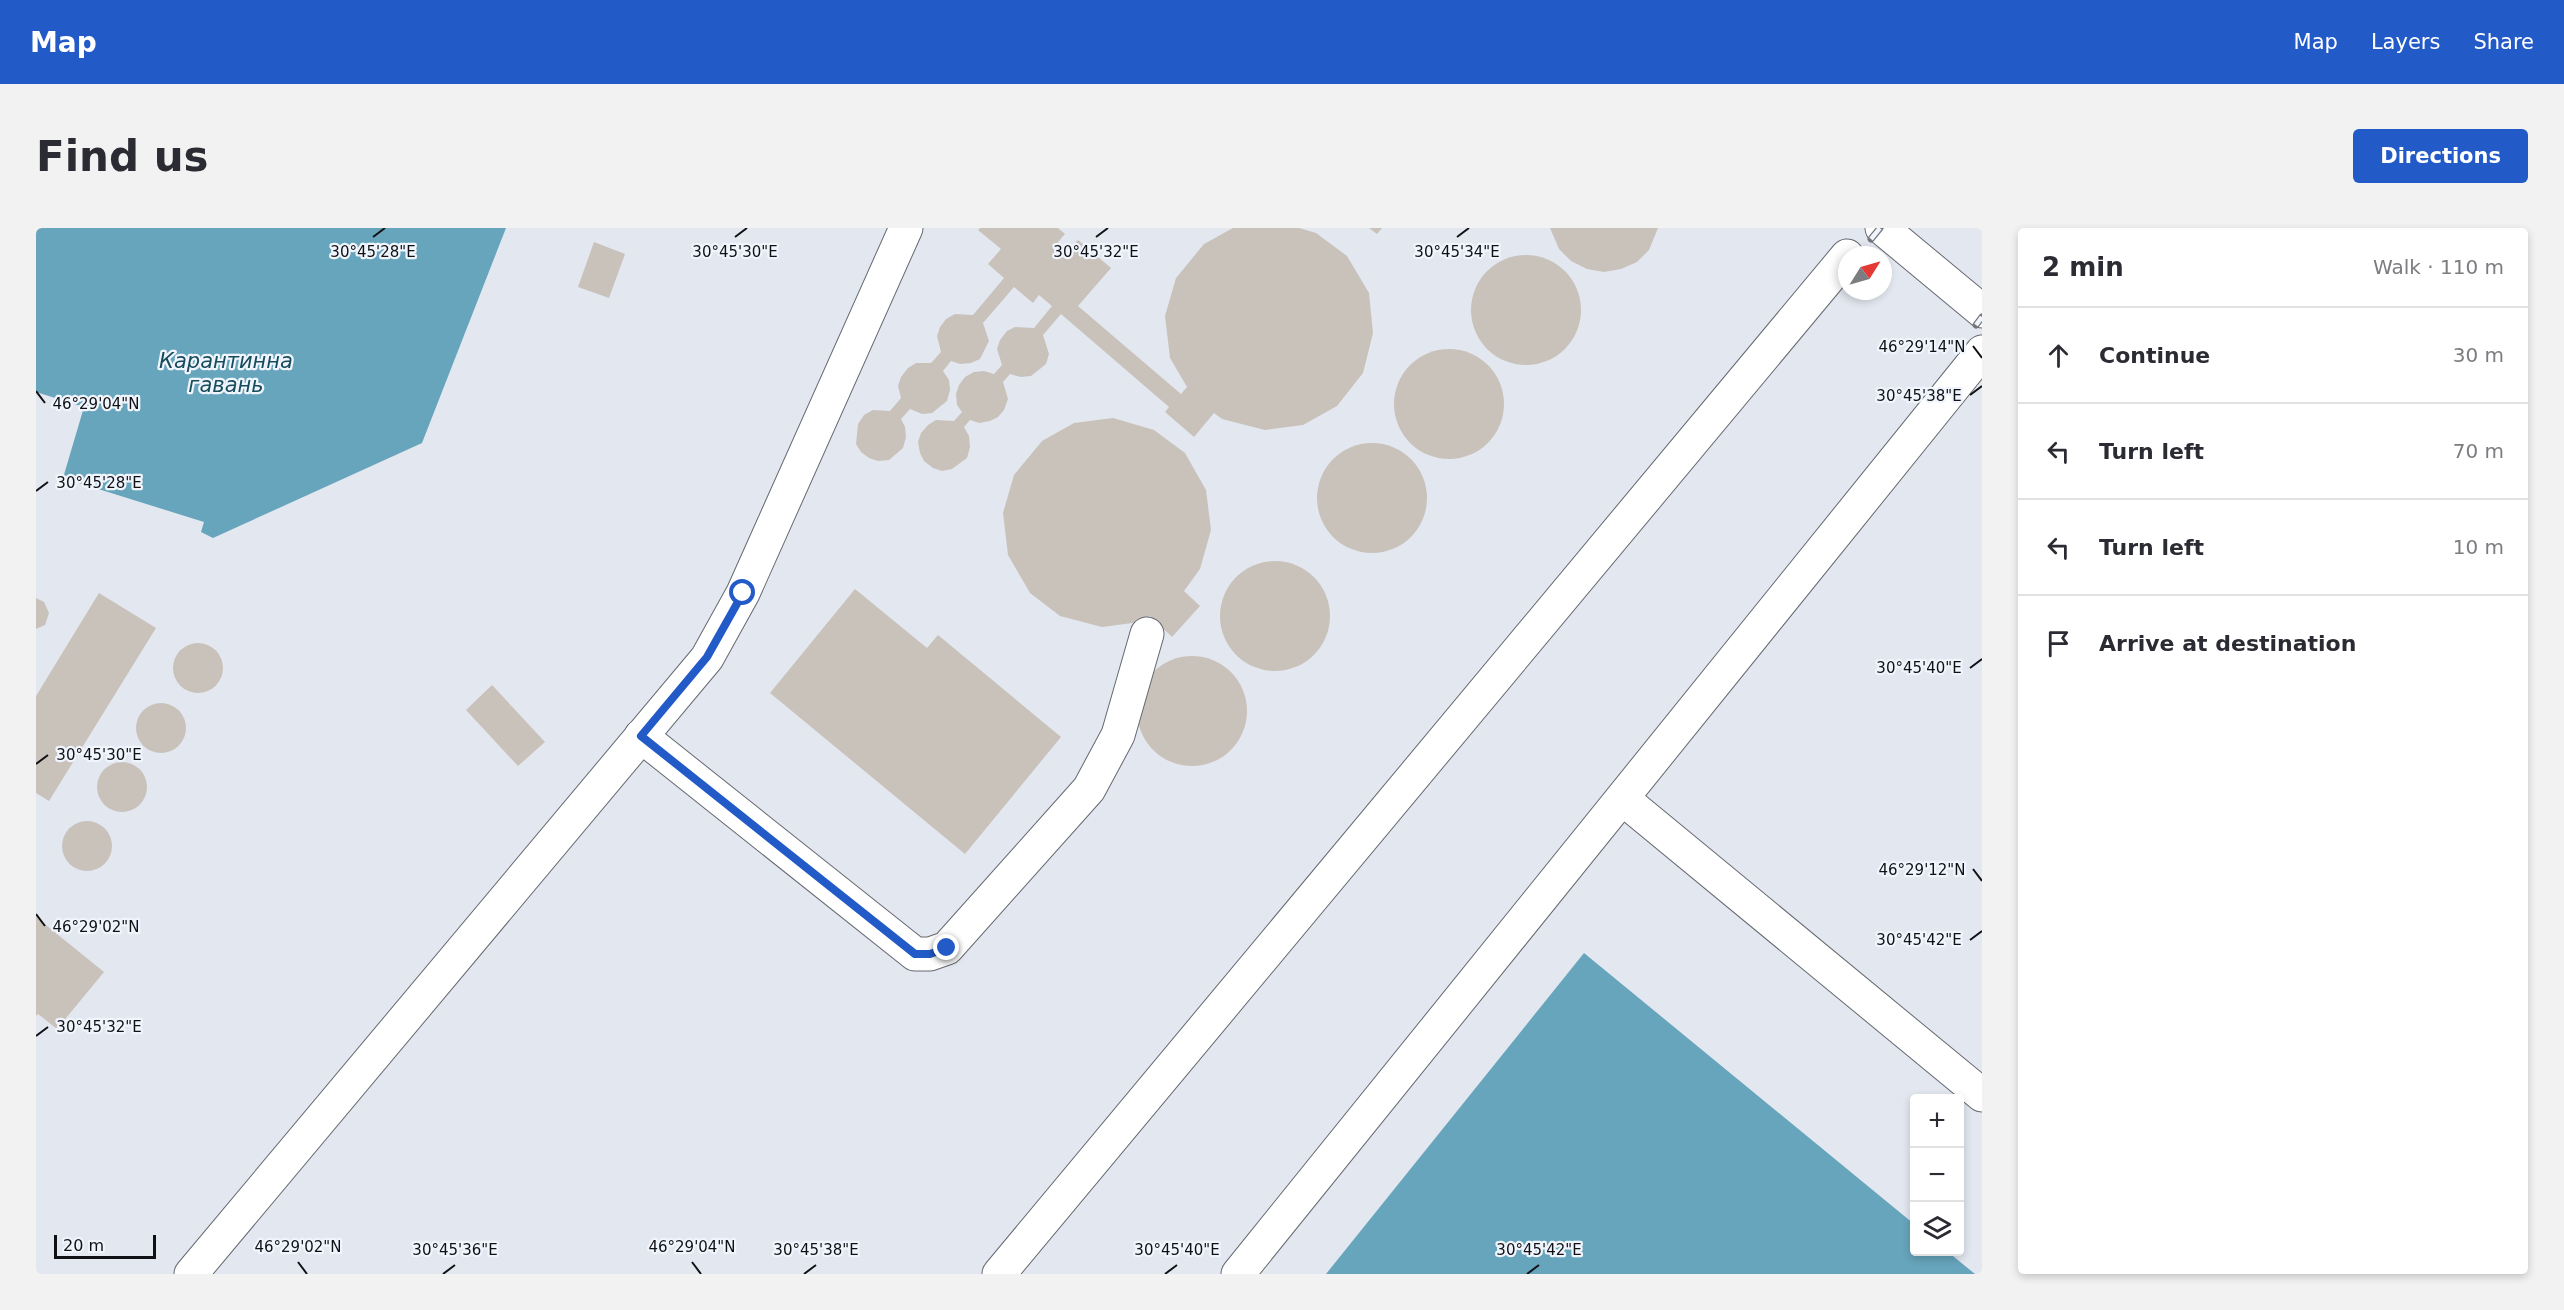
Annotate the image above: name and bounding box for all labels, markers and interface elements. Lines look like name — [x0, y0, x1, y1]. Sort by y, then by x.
text: Map — [30, 26, 97, 59]
text: Map — [2294, 30, 2338, 54]
text: Layers — [2371, 30, 2440, 54]
text: Share — [2473, 30, 2534, 54]
button: Directions — [2353, 129, 2528, 183]
text: Find us — [36, 132, 209, 181]
text: 30°45'28"E — [330, 243, 416, 261]
text: 30°45'30"E — [692, 243, 778, 261]
text: 30°45'32"E — [1053, 243, 1139, 261]
text: 30°45'34"E — [1414, 243, 1500, 261]
north arrow — [1838, 246, 1892, 300]
text: 2 min — [2042, 252, 2124, 282]
text: Walk · 110 m — [2373, 255, 2504, 279]
text: 46°29'14"N — [1878, 338, 1966, 356]
icon: ahead — [2042, 339, 2075, 372]
text: Continue — [2099, 343, 2210, 368]
text: 30 m — [2453, 343, 2504, 367]
water label: Карантинна гавань — [159, 349, 293, 397]
text: 30°45'38"E — [1876, 387, 1962, 405]
text: 46°29'04"N — [52, 395, 140, 413]
icon: left — [2042, 435, 2075, 468]
text: Turn left — [2099, 439, 2204, 464]
text: 70 m — [2453, 439, 2504, 463]
text: 30°45'28"E — [56, 474, 142, 492]
icon: left — [2042, 531, 2075, 564]
text: Turn left — [2099, 535, 2204, 560]
text: 10 m — [2453, 535, 2504, 559]
route start — [729, 579, 755, 605]
icon: arrive — [2042, 627, 2075, 660]
text: Arrive at destination — [2099, 631, 2356, 656]
text: 30°45'40"E — [1876, 659, 1962, 677]
text: 30°45'30"E — [56, 746, 142, 764]
text: 46°29'12"N — [1878, 861, 1966, 879]
text: 46°29'02"N — [52, 918, 140, 936]
text: 30°45'42"E — [1876, 931, 1962, 949]
route end — [933, 934, 959, 960]
text: 30°45'32"E — [56, 1018, 142, 1036]
map controls — [1910, 1094, 1964, 1256]
button: + — [1910, 1094, 1964, 1148]
button: − — [1910, 1148, 1964, 1202]
button: layers — [1910, 1202, 1964, 1256]
scale bar — [54, 1232, 156, 1260]
text: 20 m — [63, 1236, 104, 1255]
text: 46°29'02"N — [254, 1238, 342, 1256]
text: 46°29'04"N — [648, 1238, 736, 1256]
text: 30°45'36"E — [412, 1241, 498, 1259]
text: 30°45'38"E — [773, 1241, 859, 1259]
text: 30°45'40"E — [1134, 1241, 1220, 1259]
text: 30°45'42"E — [1496, 1241, 1582, 1259]

